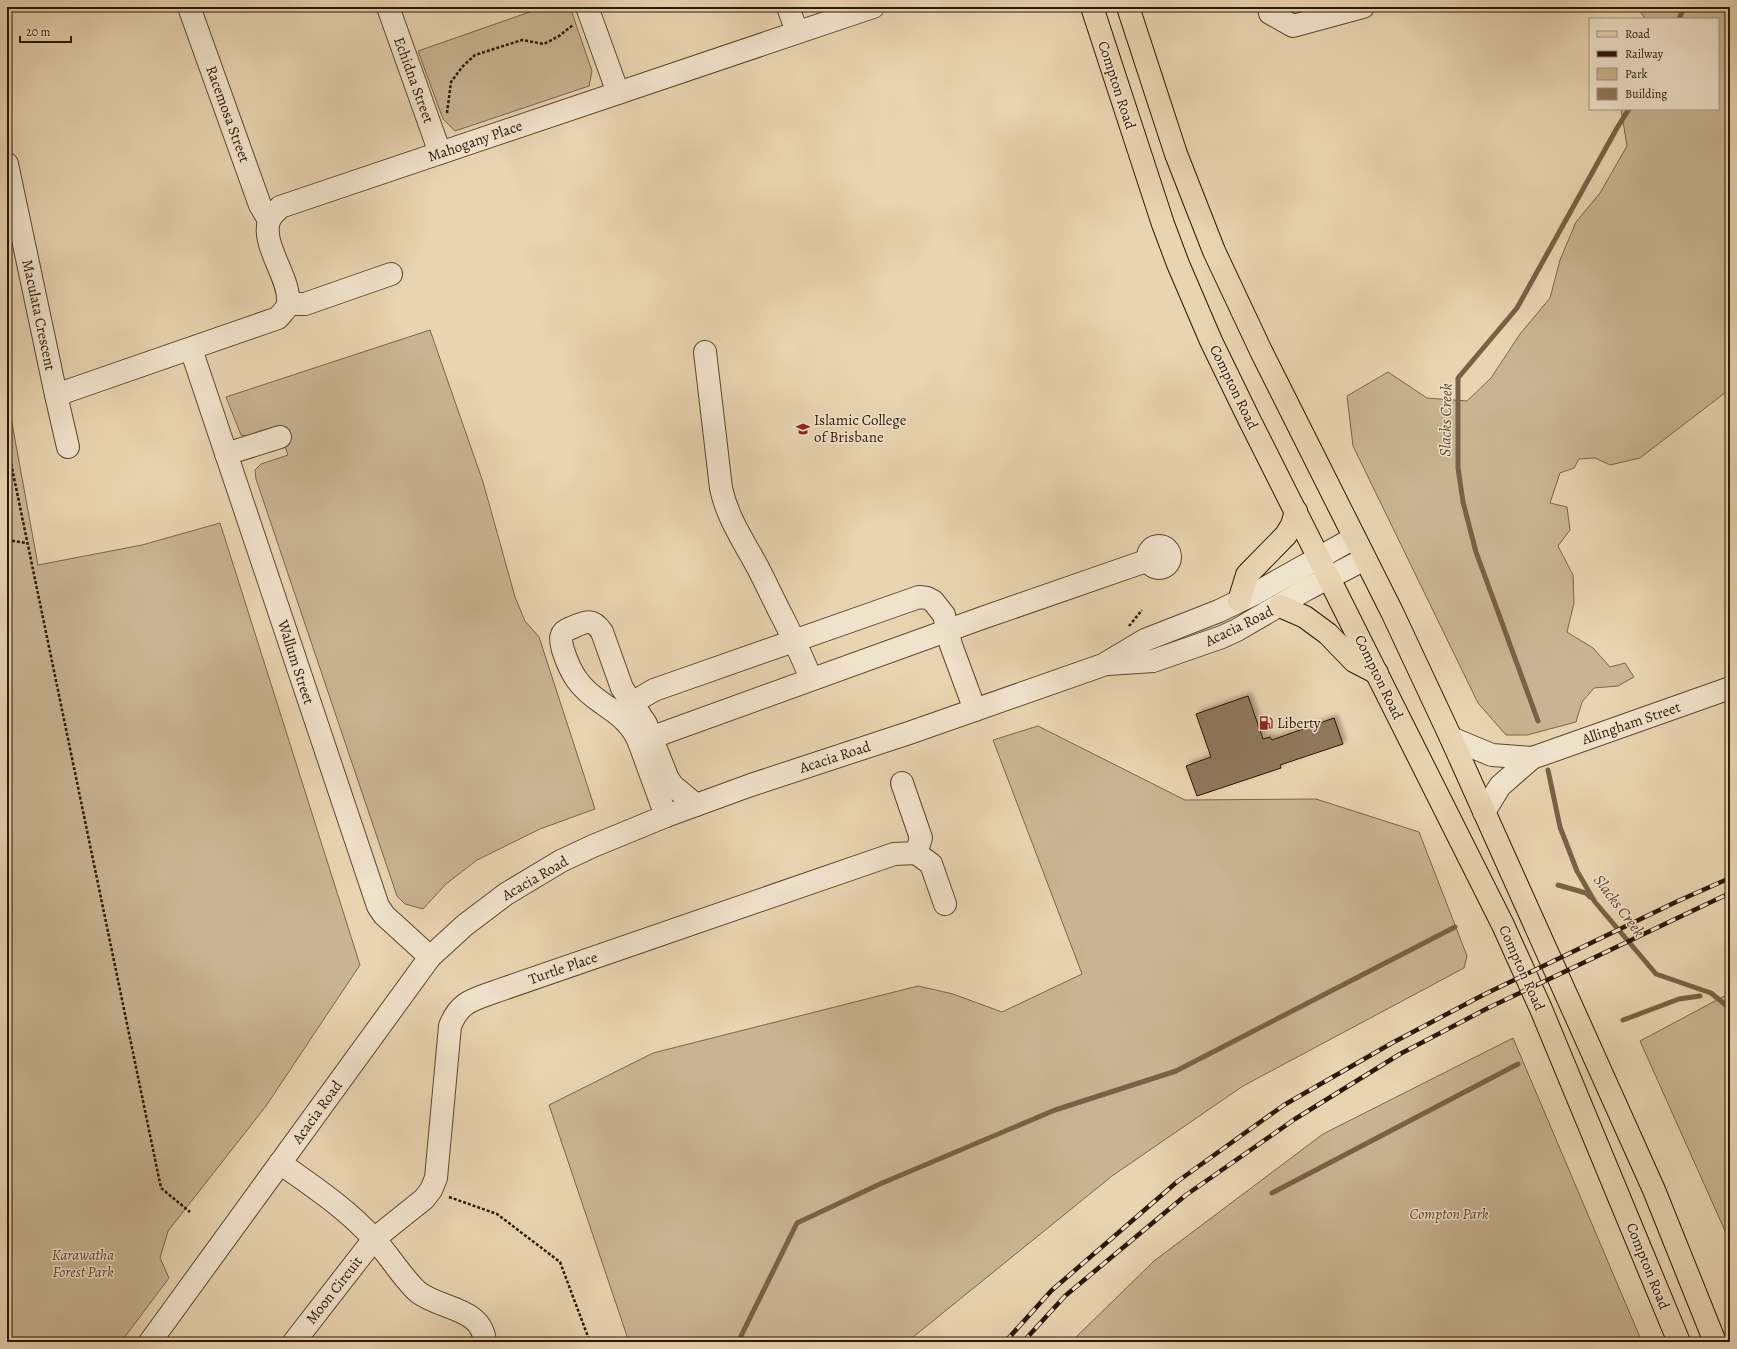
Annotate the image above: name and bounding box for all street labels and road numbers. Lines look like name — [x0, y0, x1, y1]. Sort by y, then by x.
street label: Echidna Street — [389, 34, 439, 126]
street label: Compton Road — [1093, 38, 1141, 133]
street label: Racemosa Street — [201, 63, 255, 165]
street label: Mahogany Place — [425, 115, 525, 167]
street label: Maculata Crescent — [17, 258, 61, 372]
street label: Compton Road — [1205, 341, 1264, 433]
street label: Acacia Road — [1201, 600, 1277, 652]
street label: Wallum Street — [273, 616, 319, 707]
street label: Compton Road — [1350, 631, 1409, 723]
street label: Allingham Street — [1578, 697, 1683, 750]
street label: Acacia Road — [796, 736, 874, 778]
street label: Acacia Road — [497, 850, 573, 906]
street label: Compton Road — [1494, 922, 1550, 1015]
street label: Turtle Place — [526, 947, 600, 989]
street label: Acacia Road — [287, 1076, 347, 1148]
street label: Compton Road — [1622, 1220, 1675, 1313]
street label: Moon Circuit — [301, 1252, 367, 1328]

